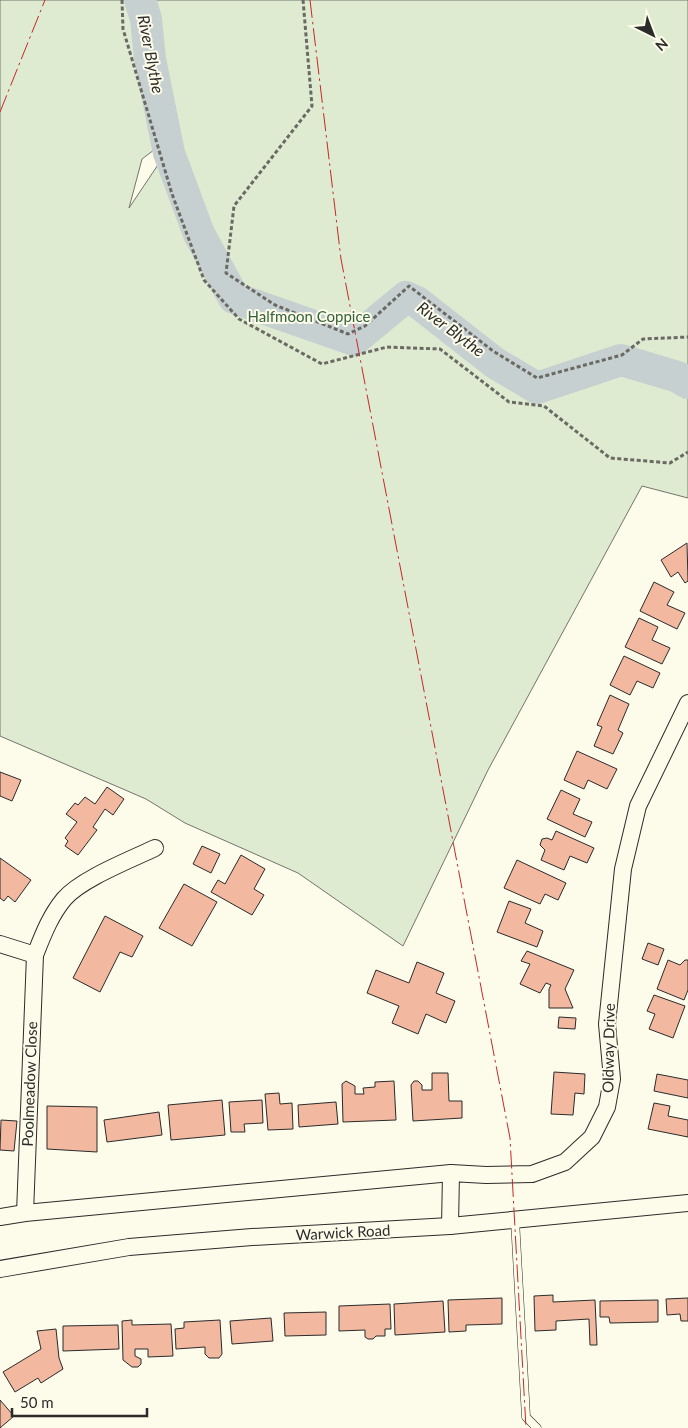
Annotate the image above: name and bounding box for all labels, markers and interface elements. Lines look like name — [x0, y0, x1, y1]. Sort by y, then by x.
north arrow — [628, 10, 678, 60]
water label: River Blythe — [135, 13, 168, 95]
text: N — [652, 35, 672, 55]
water label: River Blythe — [414, 297, 489, 360]
park label: Halfmoon Coppice — [248, 307, 370, 325]
street label: Oldway Drive — [598, 1003, 618, 1093]
street label: Poolmeadow Close — [18, 1021, 40, 1147]
street label: Warwick Road — [295, 1221, 391, 1243]
scale bar — [12, 1386, 148, 1418]
text: 50 m — [20, 1393, 54, 1411]

